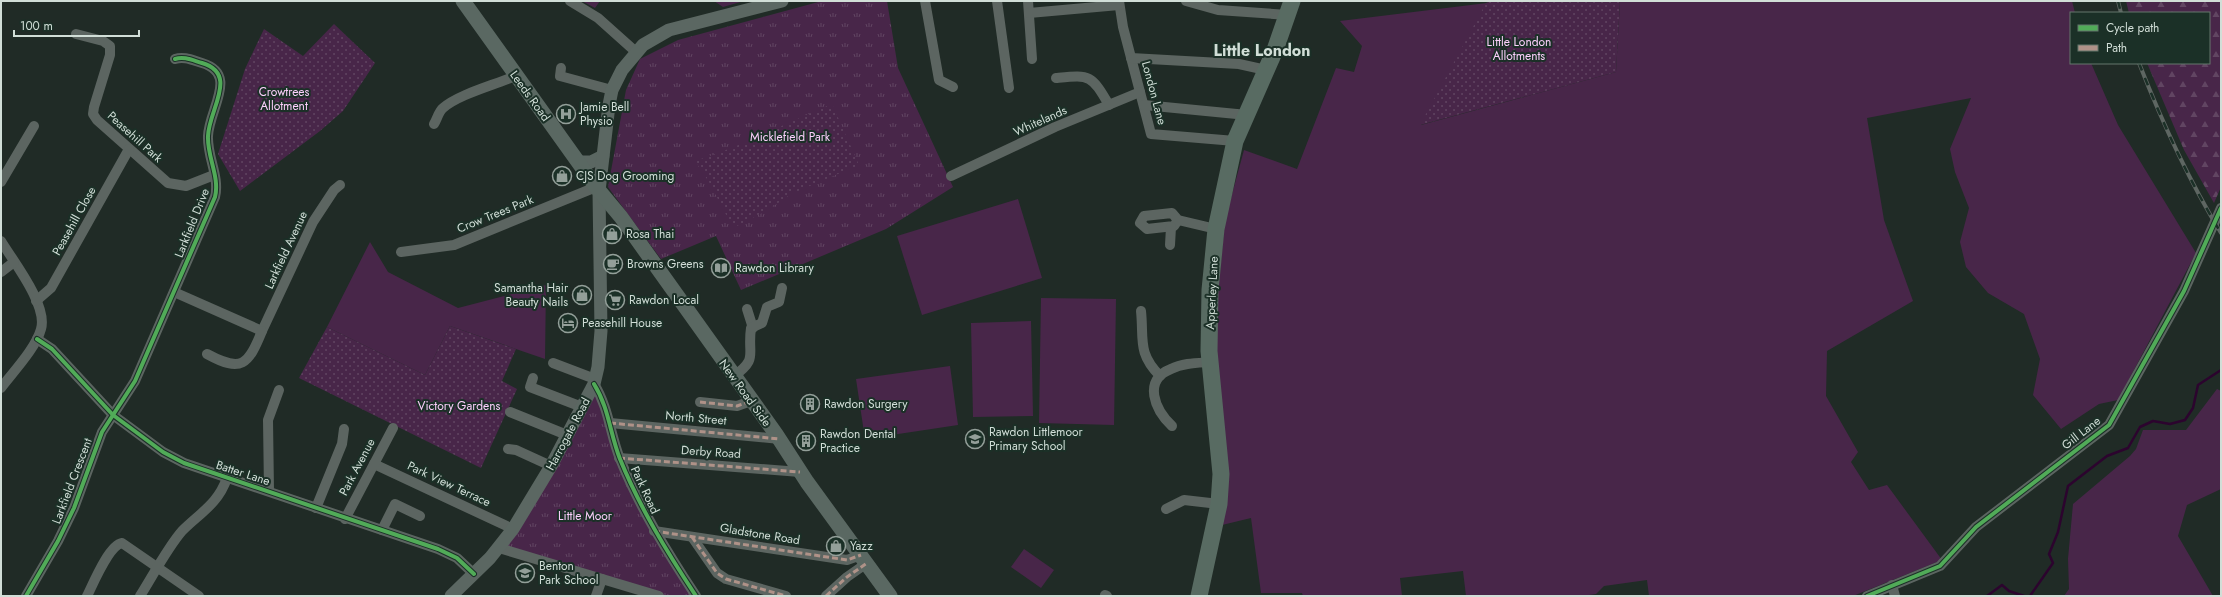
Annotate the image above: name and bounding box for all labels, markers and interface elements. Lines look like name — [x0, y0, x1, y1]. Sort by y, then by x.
scale bar — [14, 12, 139, 38]
legend — [2070, 12, 2210, 64]
text: 100 m — [20, 17, 53, 35]
text: Cycle path — [2106, 19, 2159, 37]
park label: Little London Allotments — [1487, 33, 1551, 65]
district label: Little London — [1214, 39, 1310, 62]
text: Path — [2106, 39, 2127, 57]
street label: London Lane — [1137, 59, 1171, 127]
street label: Leeds Road — [505, 67, 555, 125]
park label: Crowtrees Allotment — [259, 83, 310, 115]
place label: Jamie Bell Physio — [578, 98, 629, 130]
street label: Whitelands — [1010, 101, 1070, 141]
hospital icon: Jamie Bell Physio — [555, 103, 577, 125]
street label: Peasehill Park — [103, 107, 167, 167]
park label: Micklefield Park — [750, 128, 831, 146]
shop icon: CJS Dog Grooming — [551, 165, 573, 187]
place label: CJS Dog Grooming — [576, 167, 674, 185]
street label: Peasehill Close — [48, 183, 100, 259]
street label: Larkfield Drive — [170, 186, 214, 260]
street label: Crow Trees Park — [454, 190, 537, 238]
street label: Larkfield Avenue — [260, 208, 312, 292]
shop icon: Rosa Thai — [601, 223, 623, 245]
place label: Rosa Thai — [626, 225, 674, 243]
cafe icon: Browns Greens — [602, 253, 624, 275]
place label: Browns Greens — [627, 255, 704, 273]
street label: Apperley Lane — [1201, 256, 1223, 330]
library icon: Rawdon Library — [710, 257, 732, 279]
place label: Rawdon Library — [735, 259, 815, 277]
place label: Samantha Hair Beauty Nails — [494, 279, 569, 311]
shop icon: Samantha Hair Beauty Nails — [571, 284, 593, 306]
supermarket icon: Rawdon Local — [604, 289, 626, 311]
place label: Rawdon Local — [629, 291, 699, 309]
hotel icon: Peasehill House — [557, 312, 579, 334]
place label: Peasehill House — [582, 314, 662, 332]
street label: New Road Side — [714, 356, 776, 430]
building icon: Rawdon Surgery — [799, 393, 821, 415]
street label: Harrogate Road — [541, 394, 595, 474]
place label: Rawdon Surgery — [824, 395, 908, 413]
park label: Victory Gardens — [418, 397, 501, 415]
street label: North Street — [665, 406, 727, 430]
street label: Gill Lane — [2058, 412, 2104, 454]
place label: Rawdon Littlemoor Primary School — [989, 423, 1084, 455]
place label: Rawdon Dental Practice — [820, 425, 896, 457]
school or university icon: Rawdon Littlemoor Primary School — [964, 428, 986, 450]
building icon: Rawdon Dental Practice — [795, 430, 817, 452]
street label: Larkfield Crescent — [47, 435, 97, 527]
street label: Park Avenue — [334, 435, 380, 499]
street label: Derby Road — [680, 441, 742, 463]
street label: Batter Lane — [214, 456, 272, 490]
street label: Park View Terrace — [404, 457, 494, 511]
street label: Park Road — [626, 463, 664, 517]
park label: Little Moor — [558, 507, 613, 525]
street label: Gladstone Road — [719, 519, 801, 549]
shop icon: Yazz — [825, 535, 847, 557]
place label: Yazz — [850, 537, 873, 555]
place label: Benton Park School — [539, 557, 598, 589]
school or university icon: Benton Park School — [514, 562, 536, 584]

